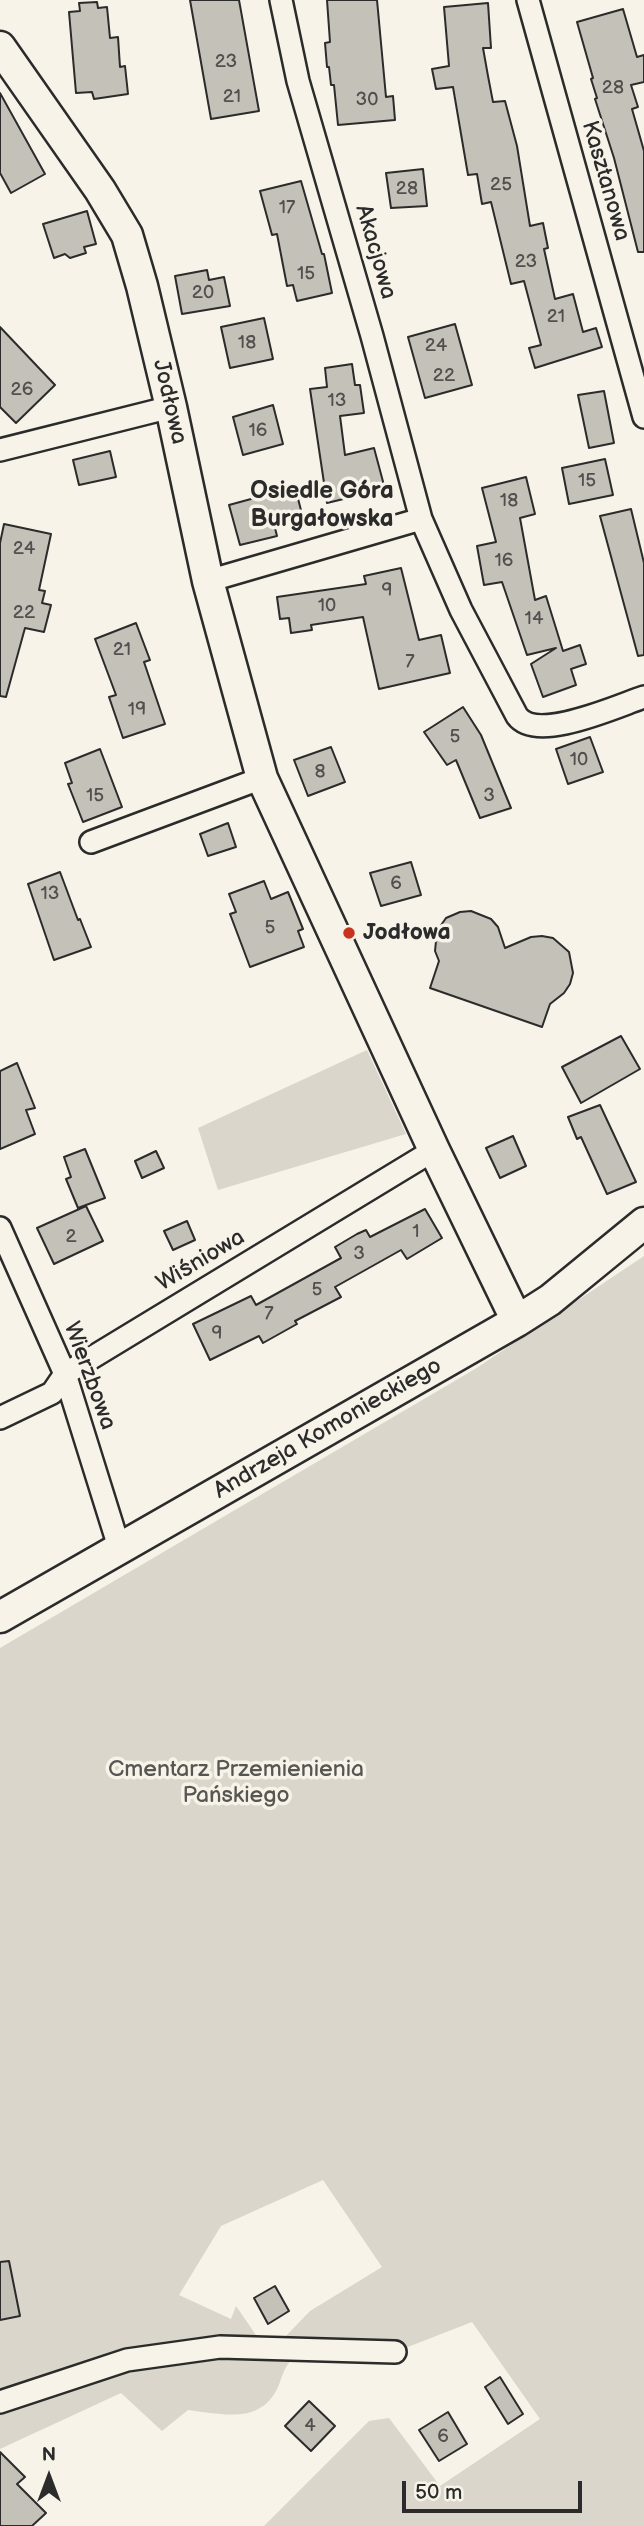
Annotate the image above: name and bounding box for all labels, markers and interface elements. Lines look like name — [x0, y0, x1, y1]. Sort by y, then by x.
house number: 23 — [215, 51, 237, 73]
house number: 28 — [602, 77, 624, 99]
house number: 21 — [223, 86, 241, 108]
house number: 30 — [356, 89, 378, 111]
street label: Kasztanowa — [575, 118, 635, 244]
house number: 25 — [490, 174, 512, 196]
house number: 28 — [396, 178, 418, 200]
house number: 17 — [279, 197, 295, 219]
street label: Akacjowa — [348, 202, 402, 302]
house number: 23 — [515, 251, 537, 273]
house number: 15 — [297, 263, 315, 285]
house number: 20 — [192, 282, 214, 304]
house number: 21 — [547, 306, 565, 328]
house number: 18 — [238, 332, 256, 354]
house number: 24 — [425, 335, 447, 357]
street label: Jodłowa — [146, 357, 192, 447]
house number: 22 — [433, 365, 455, 387]
house number: 26 — [11, 379, 33, 401]
house number: 13 — [327, 390, 347, 412]
house number: 16 — [249, 420, 267, 442]
house number: 15 — [578, 470, 596, 492]
district label: Osiedle Góra Burgałowska — [250, 478, 394, 534]
house number: 18 — [500, 490, 518, 512]
house number: 24 — [13, 538, 35, 560]
house number: 16 — [495, 550, 513, 572]
house number: 9 — [382, 580, 392, 602]
house number: 10 — [318, 595, 336, 617]
house number: 22 — [13, 602, 35, 624]
house number: 14 — [525, 608, 543, 630]
house number: 21 — [113, 639, 131, 661]
house number: 7 — [405, 651, 415, 673]
house number: 19 — [128, 699, 146, 721]
house number: 5 — [450, 726, 460, 748]
house number: 10 — [570, 749, 588, 771]
house number: 8 — [314, 761, 326, 783]
house number: 15 — [86, 785, 104, 807]
house number: 3 — [483, 785, 495, 807]
house number: 6 — [390, 873, 402, 895]
house number: 13 — [40, 883, 60, 905]
house number: 5 — [265, 917, 275, 939]
place label: Jodłowa — [363, 919, 451, 947]
marker: Jodłowa — [341, 925, 357, 941]
house number: 1 — [412, 1221, 420, 1243]
street label: Wiśniowa — [152, 1224, 250, 1298]
house number: 2 — [65, 1226, 77, 1248]
house number: 3 — [353, 1243, 365, 1265]
house number: 5 — [312, 1279, 322, 1301]
house number: 7 — [264, 1303, 274, 1325]
street label: Wierzbowa — [57, 1318, 121, 1434]
house number: 9 — [212, 1323, 222, 1345]
street label: Andrzeja Komonieckiego — [209, 1352, 447, 1506]
park label: Cmentarz Przemienienia Pańskiego — [108, 1756, 364, 1810]
house number: 4 — [304, 2415, 316, 2437]
house number: 6 — [437, 2426, 449, 2448]
north arrow — [14, 2442, 84, 2512]
text: N — [42, 2444, 56, 2467]
scale bar — [406, 2466, 586, 2510]
text: 50 m — [415, 2480, 462, 2505]

